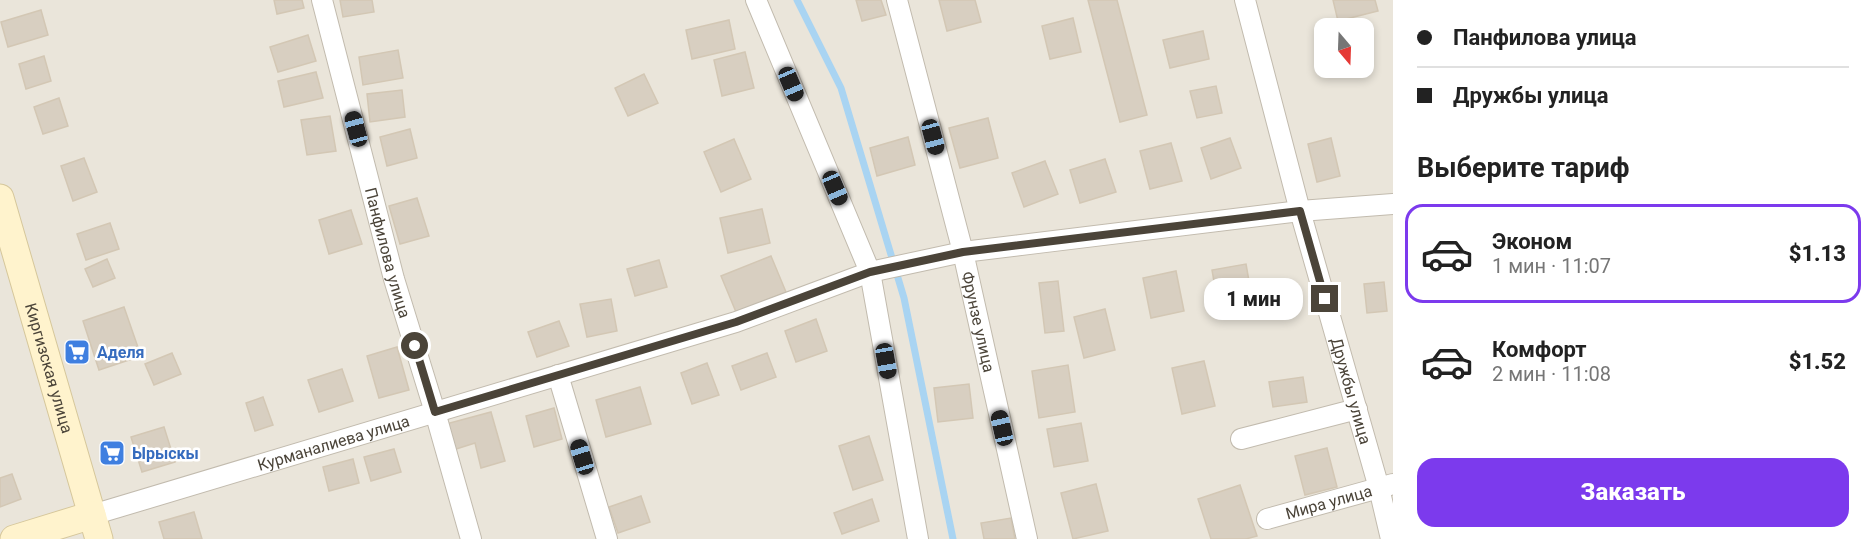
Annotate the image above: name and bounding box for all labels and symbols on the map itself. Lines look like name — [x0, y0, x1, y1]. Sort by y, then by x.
north arrow — [1314, 18, 1374, 78]
car — [776, 64, 806, 104]
car — [343, 109, 369, 149]
car — [920, 117, 946, 157]
car — [820, 168, 850, 208]
street label: Панфилова улица — [361, 185, 414, 320]
street label: Фрунзе улица — [958, 270, 999, 374]
callout: 1 мин — [1205, 278, 1304, 320]
route end — [1311, 285, 1338, 312]
street label: Киргизская улица — [21, 301, 77, 436]
route start — [401, 332, 428, 359]
street label: Дружбы улица — [1327, 335, 1375, 446]
supermarket icon: Аделя — [62, 337, 92, 367]
car — [874, 342, 898, 380]
place label: Аделя — [97, 343, 145, 362]
car — [989, 408, 1015, 448]
street label: Курманалиева улица — [255, 411, 412, 475]
car — [568, 437, 596, 477]
supermarket icon: Ырыскы — [97, 438, 127, 468]
place label: Ырыскы — [132, 444, 199, 463]
street label: Мира улица — [1283, 481, 1374, 523]

